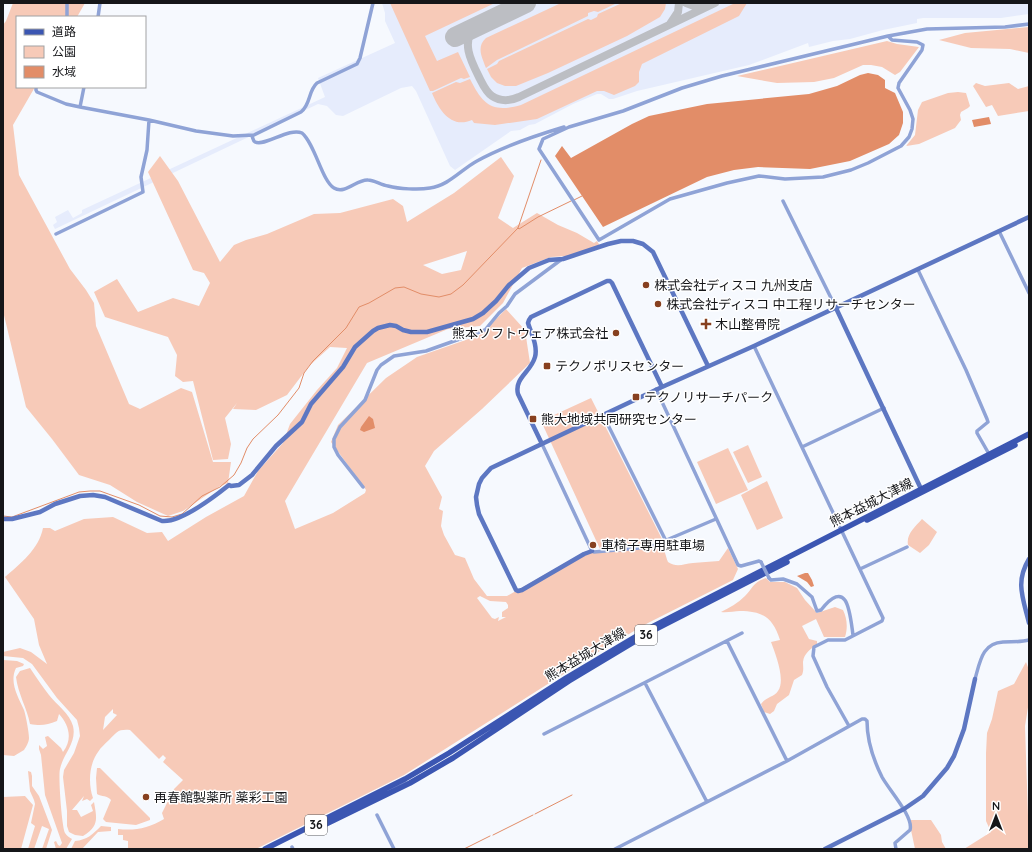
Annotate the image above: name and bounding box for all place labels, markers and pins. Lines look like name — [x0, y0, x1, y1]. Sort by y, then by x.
place label: 株式会社ディスコ 九州支店 — [654, 277, 813, 293]
marker: 株式会社ディスコ 九州支店 — [641, 280, 651, 290]
place label: 株式会社ディスコ 中工程リサーチセンター — [666, 296, 916, 312]
marker: 株式会社ディスコ 中工程リサーチセンター — [653, 299, 663, 309]
place label: 木山整骨院 — [715, 316, 780, 332]
marker: 木山整骨院 — [700, 318, 712, 330]
place label: 熊本ソフトウェア株式会社 — [452, 325, 608, 341]
marker: 熊本ソフトウェア株式会社 — [611, 328, 621, 338]
place label: テクノポリスセンター — [555, 358, 684, 374]
marker: テクノポリスセンター — [542, 361, 552, 371]
place label: テクノリサーチパーク — [644, 389, 773, 405]
marker: テクノリサーチパーク — [631, 392, 641, 402]
place label: 熊大地域共同研究センター — [541, 411, 697, 427]
marker: 熊大地域共同研究センター — [528, 414, 538, 424]
place label: 車椅子専用駐車場 — [601, 537, 705, 553]
marker: 車椅子専用駐車場 — [588, 540, 598, 550]
place label: 再春館製薬所 薬彩工園 — [154, 789, 288, 805]
marker: 再春館製薬所 薬彩工園 — [141, 792, 151, 802]

